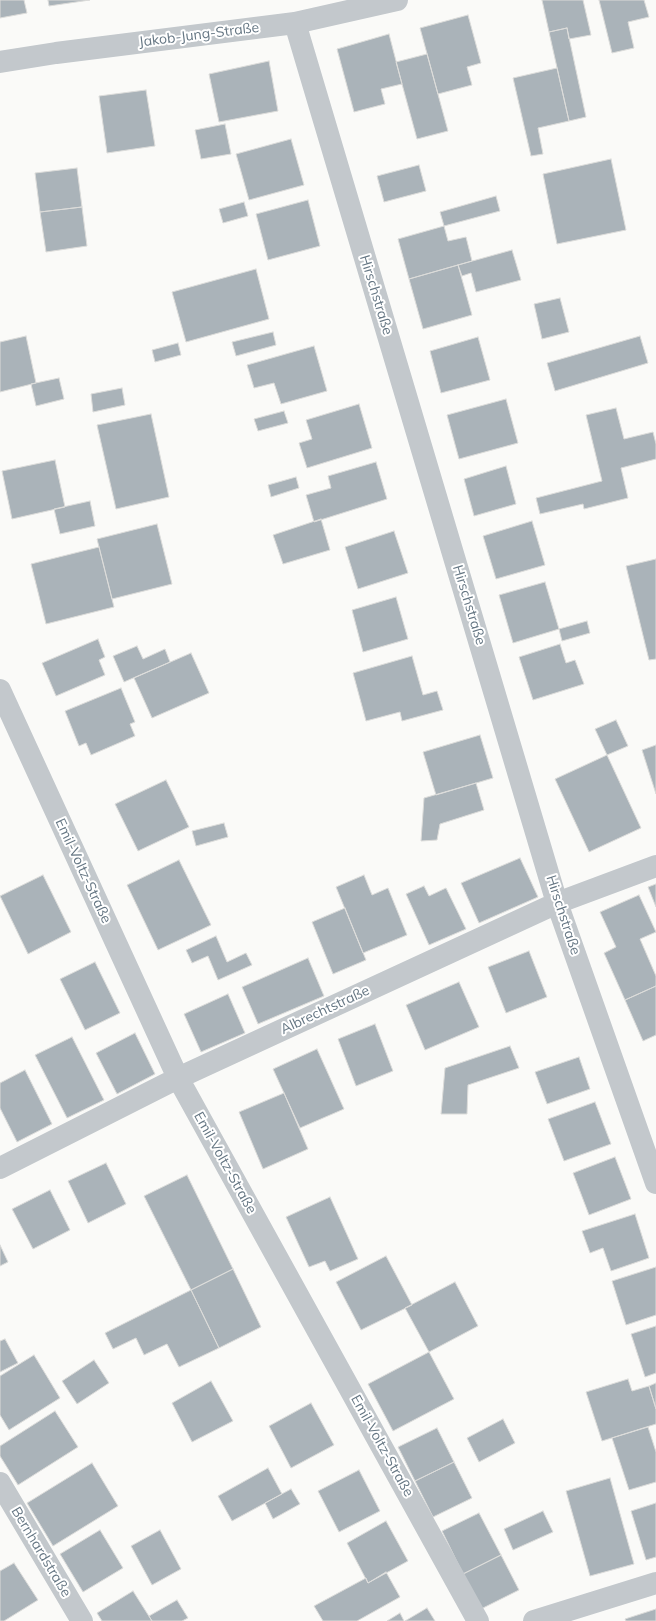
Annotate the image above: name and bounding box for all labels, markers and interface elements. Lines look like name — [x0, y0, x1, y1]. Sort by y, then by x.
street label: Jakob-Jung-Straße — [138, 19, 260, 51]
street label: Hirschstraße — [356, 253, 396, 337]
street label: Hirschstraße — [449, 563, 489, 647]
street label: Emil-Voltz-Straße — [51, 816, 115, 926]
street label: Hirschstraße — [542, 873, 584, 957]
street label: Albrechtstraße — [278, 982, 372, 1038]
street label: Emil-Voltz-Straße — [190, 1109, 260, 1217]
street label: Emil-Voltz-Straße — [347, 1392, 417, 1500]
street label: Bernhardstraße — [8, 1504, 74, 1600]

